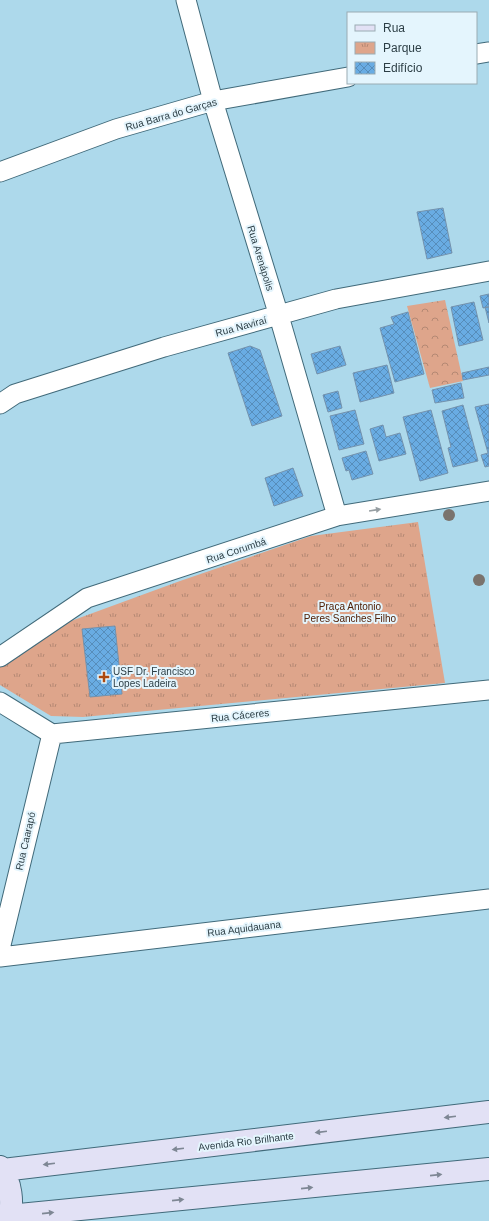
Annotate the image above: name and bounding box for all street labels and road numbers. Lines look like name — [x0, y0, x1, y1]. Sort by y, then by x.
street label: Rua Barra do Garças — [124, 96, 218, 133]
street label: Rua Arenápolis — [245, 224, 276, 292]
street label: Rua Naviraí — [214, 314, 268, 339]
street label: Rua Corumbá — [205, 535, 268, 565]
street label: Rua Cáceres — [210, 707, 270, 724]
street label: Rua Caarapó — [13, 810, 38, 871]
street label: Rua Aquidauana — [207, 918, 282, 938]
street label: Avenida Rio Brilhante — [198, 1130, 295, 1153]

